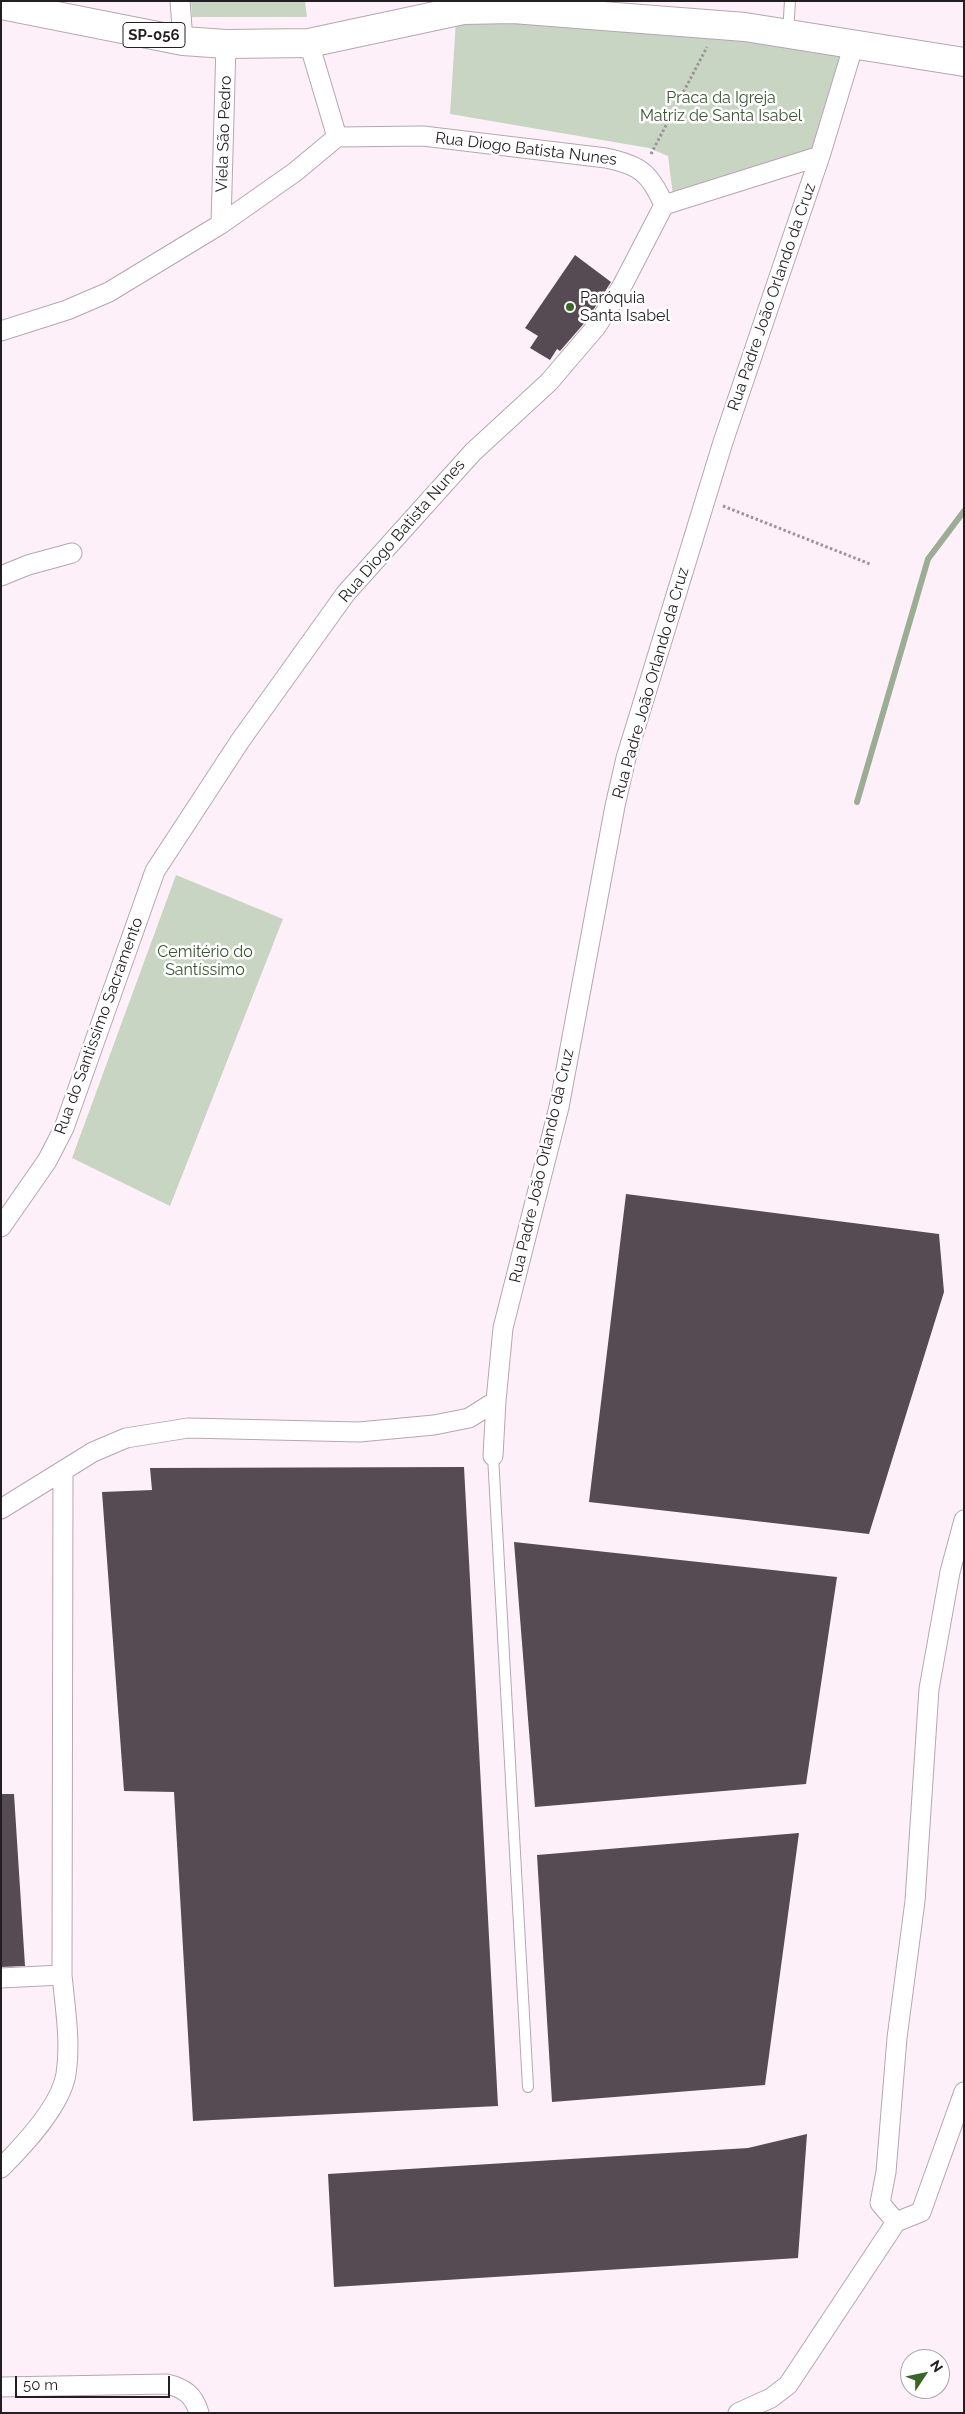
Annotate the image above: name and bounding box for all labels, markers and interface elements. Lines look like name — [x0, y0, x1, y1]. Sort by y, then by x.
road number: SP-056 — [123, 22, 185, 48]
street label: Viela São Pedro — [212, 75, 236, 193]
park label: Praca da Igreja Matriz de Santa Isabel — [640, 88, 802, 126]
street label: Rua Diogo Batista Nunes — [434, 128, 618, 170]
street label: Rua Padre João Orlando da Cruz — [724, 181, 820, 413]
place label: Paróquia Santa Isabel — [580, 288, 670, 326]
marker: Paróquia Santa Isabel — [564, 301, 576, 313]
street label: Rua Diogo Batista Nunes — [335, 456, 469, 606]
street label: Rua Padre João Orlando da Cruz — [609, 565, 693, 801]
street label: Rua do Santissimo Sacramento — [51, 915, 147, 1137]
park label: Cemitério do Santíssimo — [157, 942, 253, 980]
street label: Rua Padre João Orlando da Cruz — [506, 1047, 578, 1285]
north arrow — [900, 2349, 950, 2399]
text: N — [927, 2357, 946, 2375]
scale bar — [18, 2366, 172, 2398]
text: 50 m — [23, 2376, 58, 2394]

